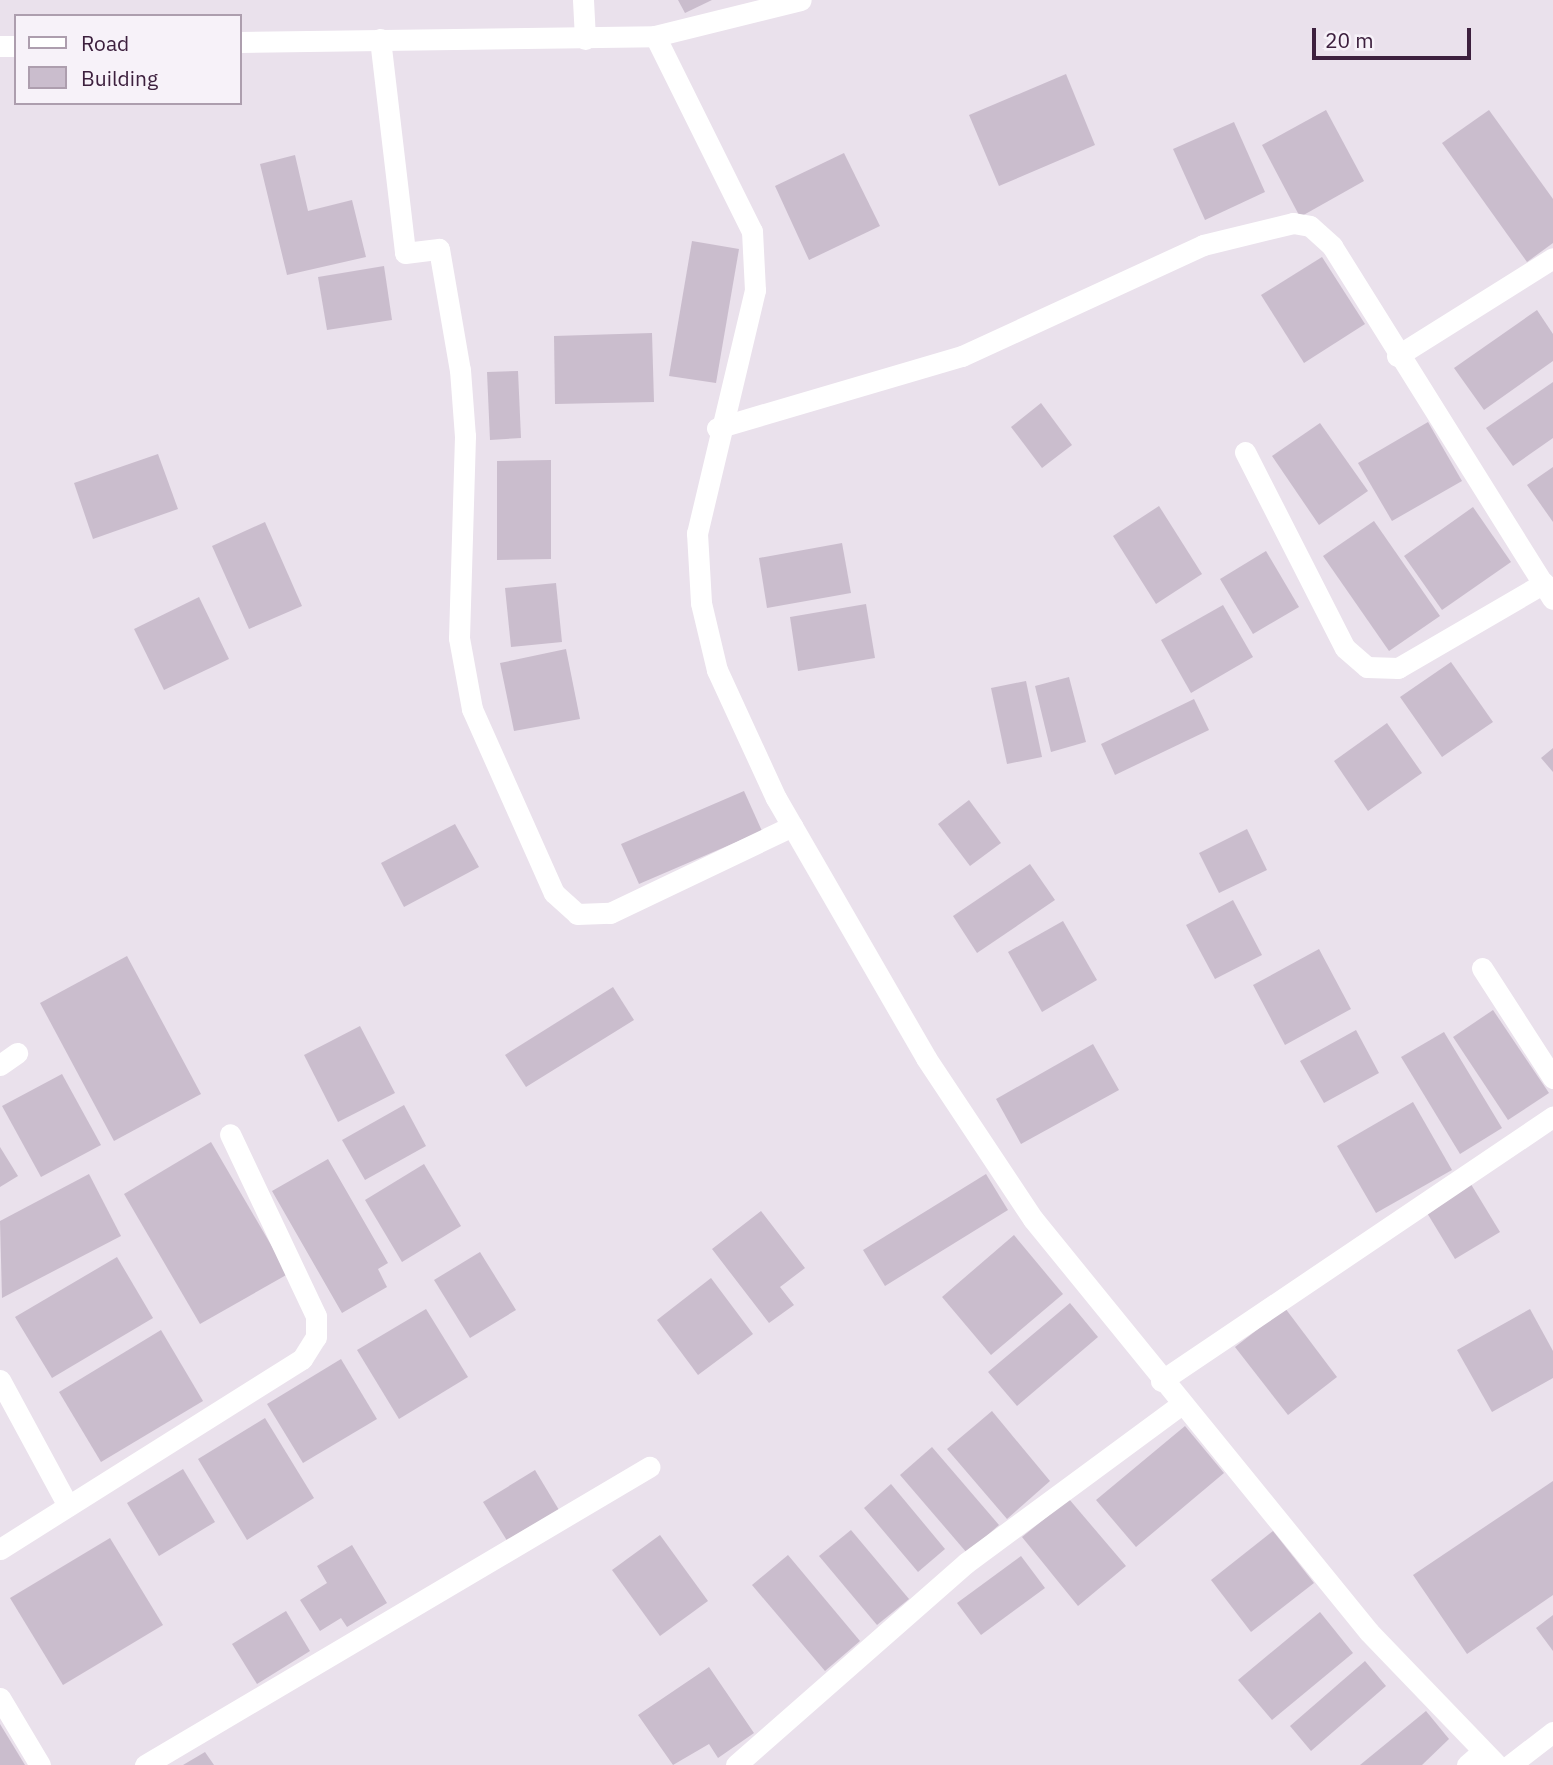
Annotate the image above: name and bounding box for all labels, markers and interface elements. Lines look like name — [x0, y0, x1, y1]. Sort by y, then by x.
legend — [14, 14, 242, 105]
scale bar — [1315, 14, 1474, 58]
text: 20 m — [1325, 26, 1374, 54]
text: Road — [81, 29, 129, 57]
text: Building — [81, 64, 158, 92]

